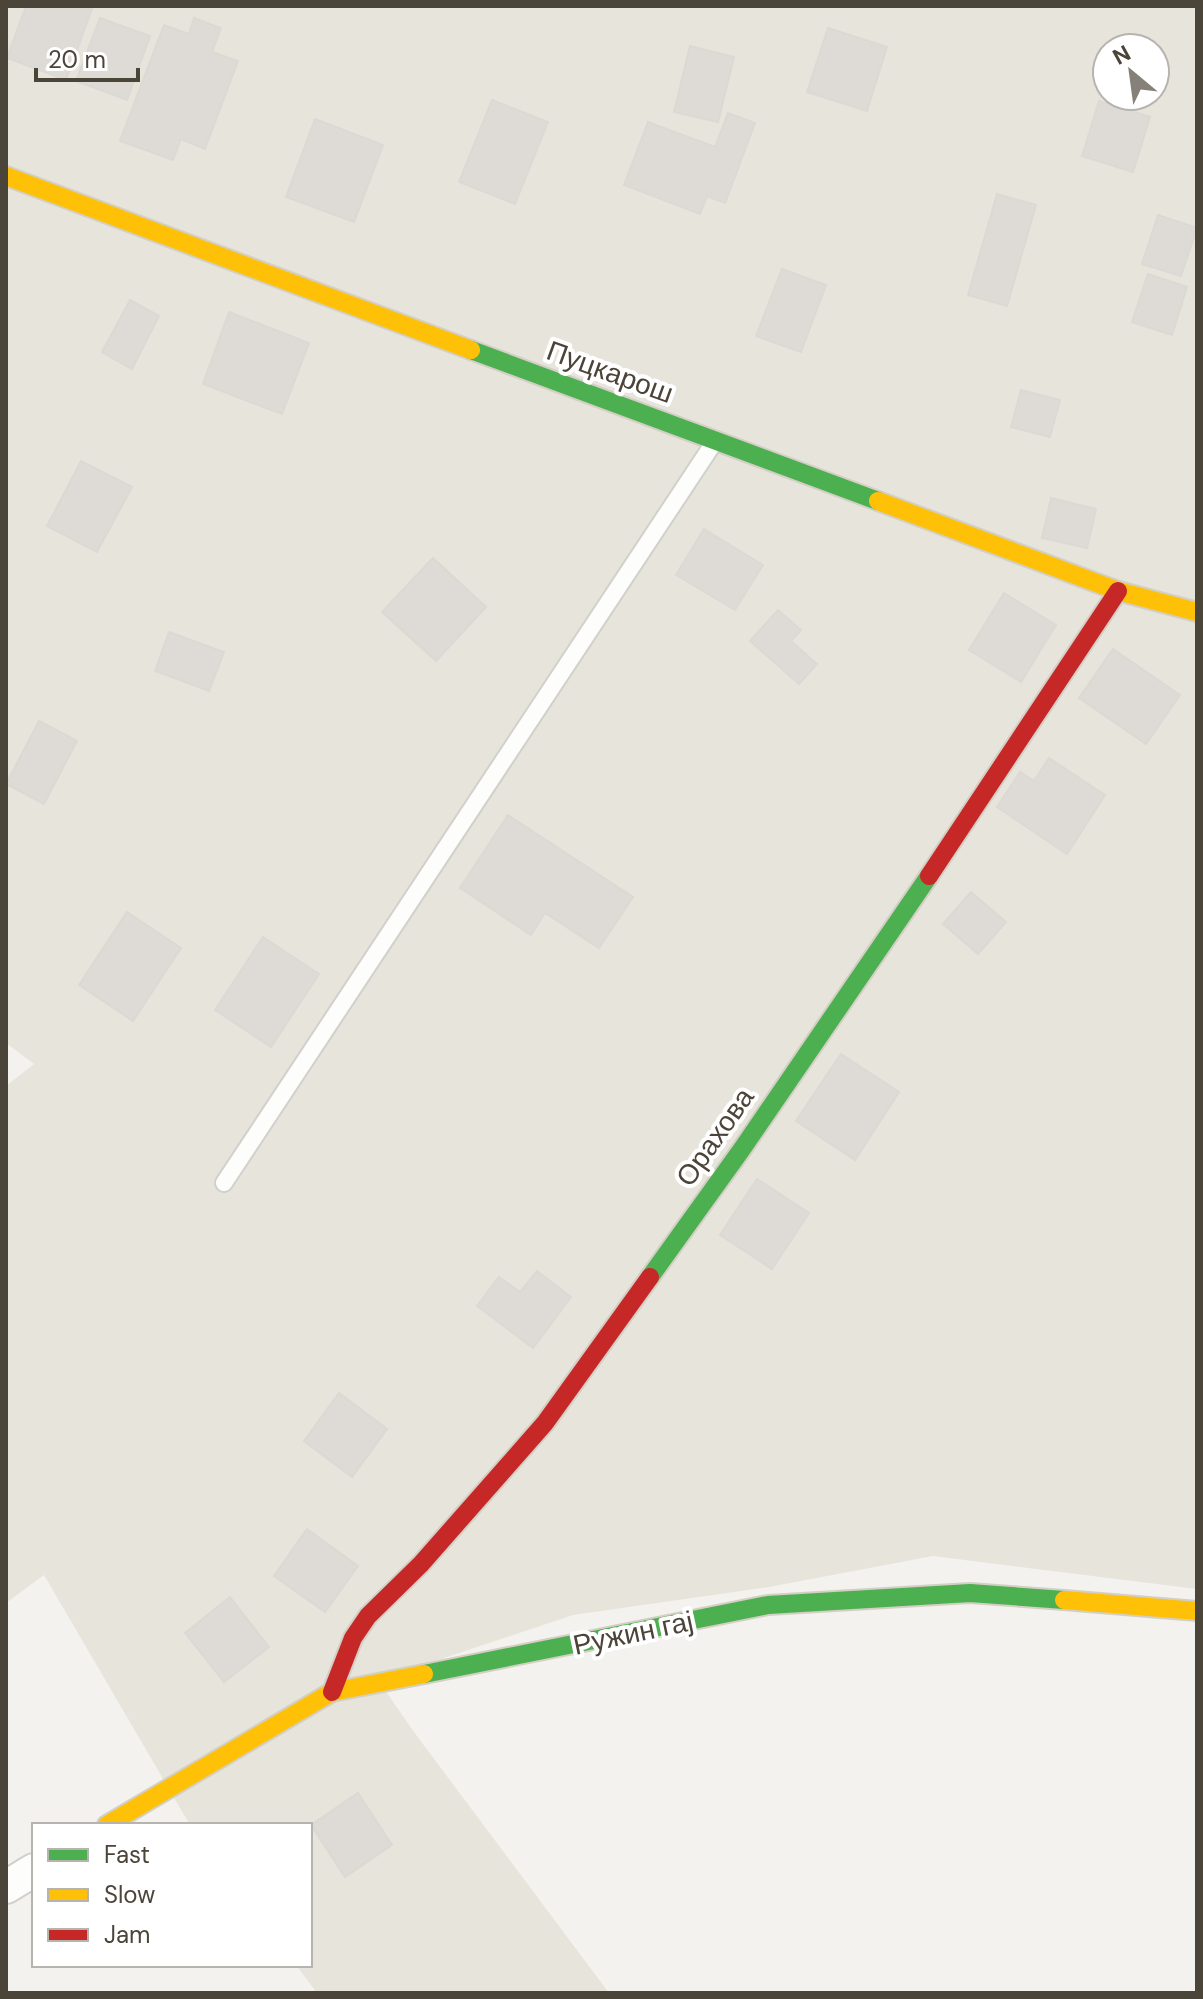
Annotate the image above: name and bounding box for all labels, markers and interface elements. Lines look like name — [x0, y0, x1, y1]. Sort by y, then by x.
scale bar — [36, 32, 138, 82]
north arrow — [1091, 32, 1171, 112]
text: N — [1107, 38, 1136, 72]
text: 20 m — [48, 44, 106, 75]
street label: Пуцкарош — [542, 332, 678, 412]
street label: Орахова — [668, 1080, 763, 1194]
street label: Ружин гај — [570, 1602, 696, 1664]
legend — [32, 1823, 312, 1967]
text: Fast — [104, 1839, 150, 1870]
text: Slow — [104, 1879, 155, 1910]
text: Jam — [104, 1919, 150, 1950]

